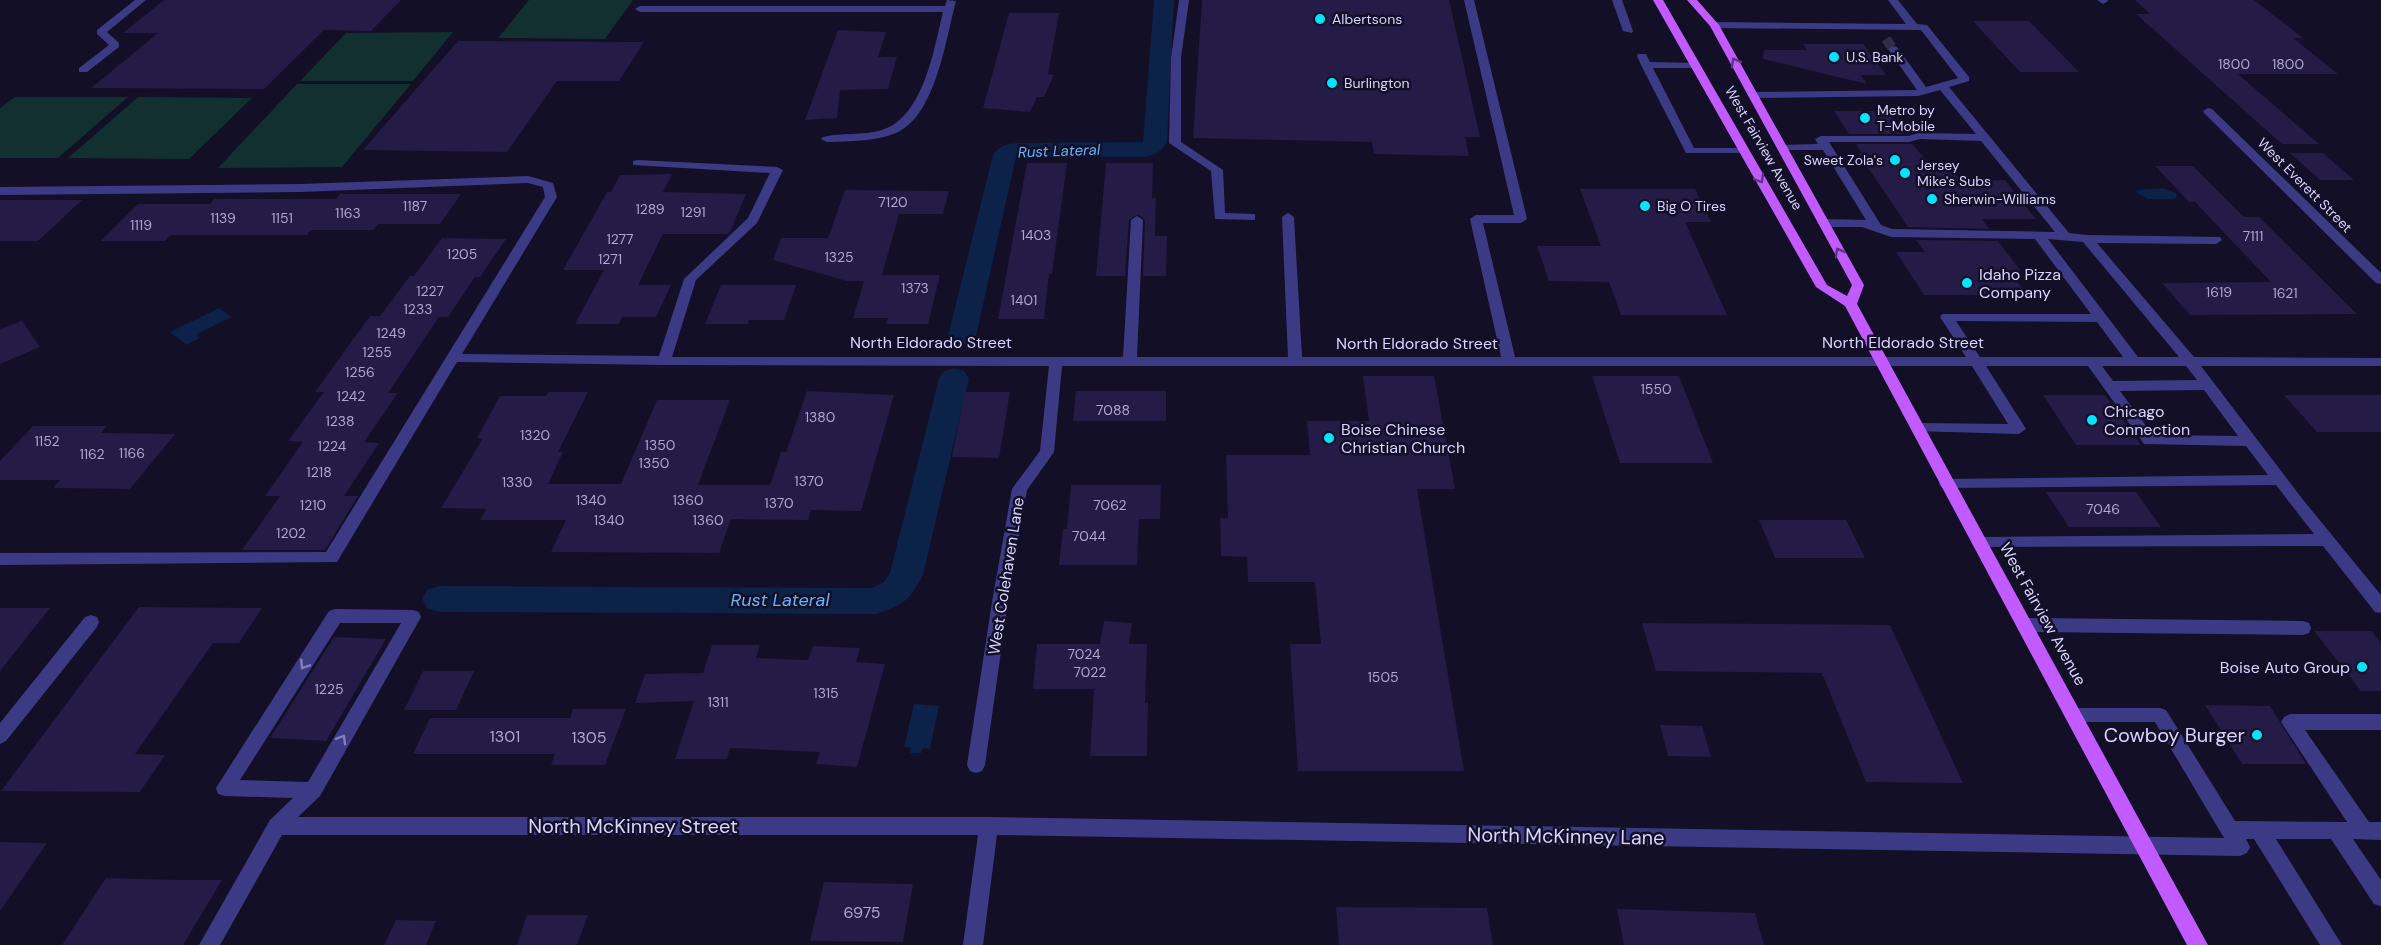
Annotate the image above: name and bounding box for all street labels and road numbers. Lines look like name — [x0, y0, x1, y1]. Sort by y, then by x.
street label: West Fairview Avenue — [1721, 83, 1807, 213]
street label: West Everett Street — [2254, 134, 2356, 236]
street label: North Eldorado Street — [850, 332, 1012, 353]
street label: North Eldorado Street — [1822, 332, 1984, 353]
street label: North Eldorado Street — [1336, 333, 1498, 354]
street label: West Colehaven Lane — [983, 496, 1029, 656]
street label: West Fairview Avenue — [1995, 539, 2091, 689]
street label: North McKinney Street — [528, 813, 738, 839]
street label: North McKinney Lane — [1467, 821, 1665, 851]

